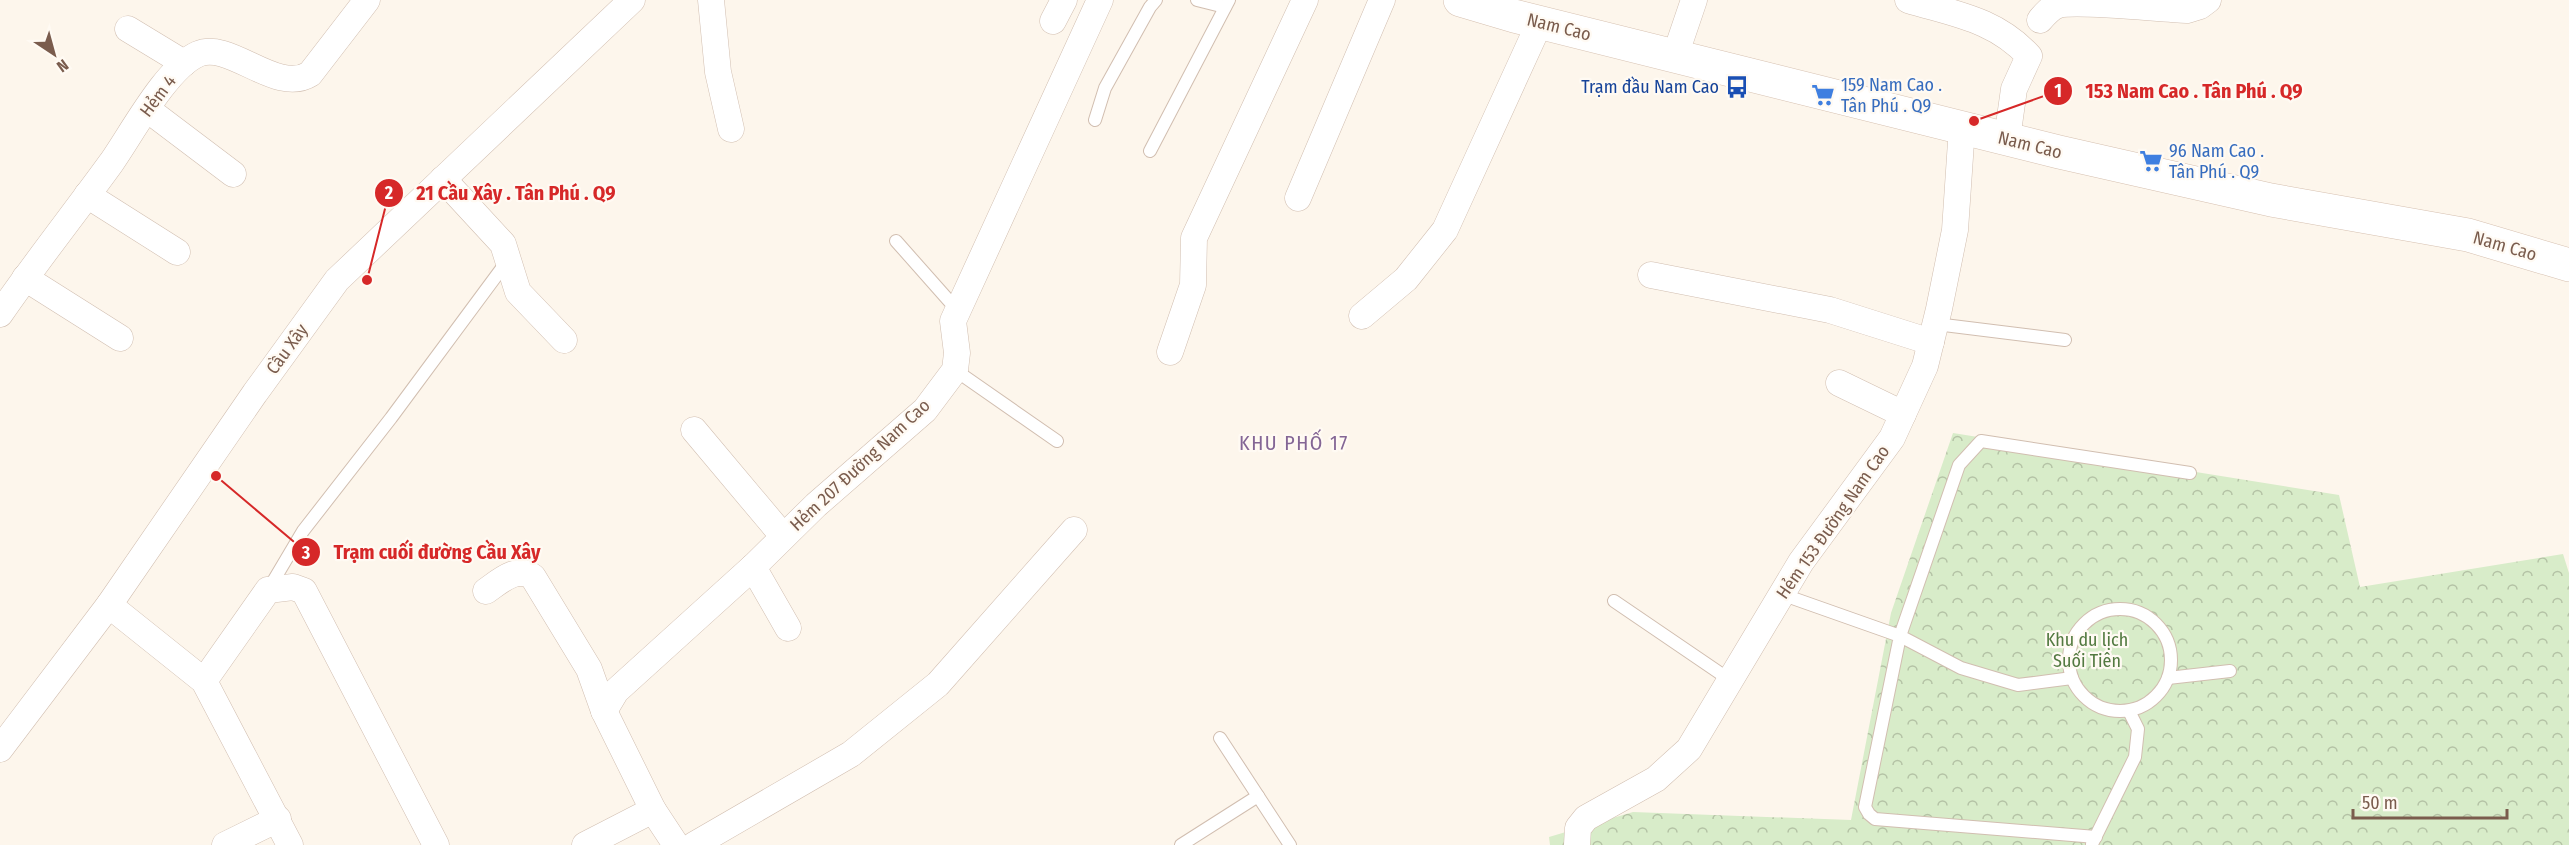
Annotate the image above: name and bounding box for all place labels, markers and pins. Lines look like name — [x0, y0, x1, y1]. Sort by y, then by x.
callout: 153 Nam Cao . Tân Phú . Q9 — [2043, 72, 2315, 110]
bus stop icon: Trạm đầu Nam Cao — [1724, 74, 1750, 100]
place label: 159 Nam Cao . Tân Phú . Q9 — [1841, 74, 1942, 117]
place label: Trạm đầu Nam Cao — [1581, 76, 1719, 98]
supermarket icon: 159 Nam Cao . Tân Phú . Q9 — [1810, 82, 1836, 108]
place label: 96 Nam Cao . Tân Phú . Q9 — [2169, 140, 2264, 183]
supermarket icon: 96 Nam Cao . Tân Phú . Q9 — [2138, 148, 2164, 174]
callout: 21 Cầu Xây . Tân Phú . Q9 — [374, 174, 628, 212]
callout: Trạm cuối đường Cầu Xây — [291, 533, 552, 571]

